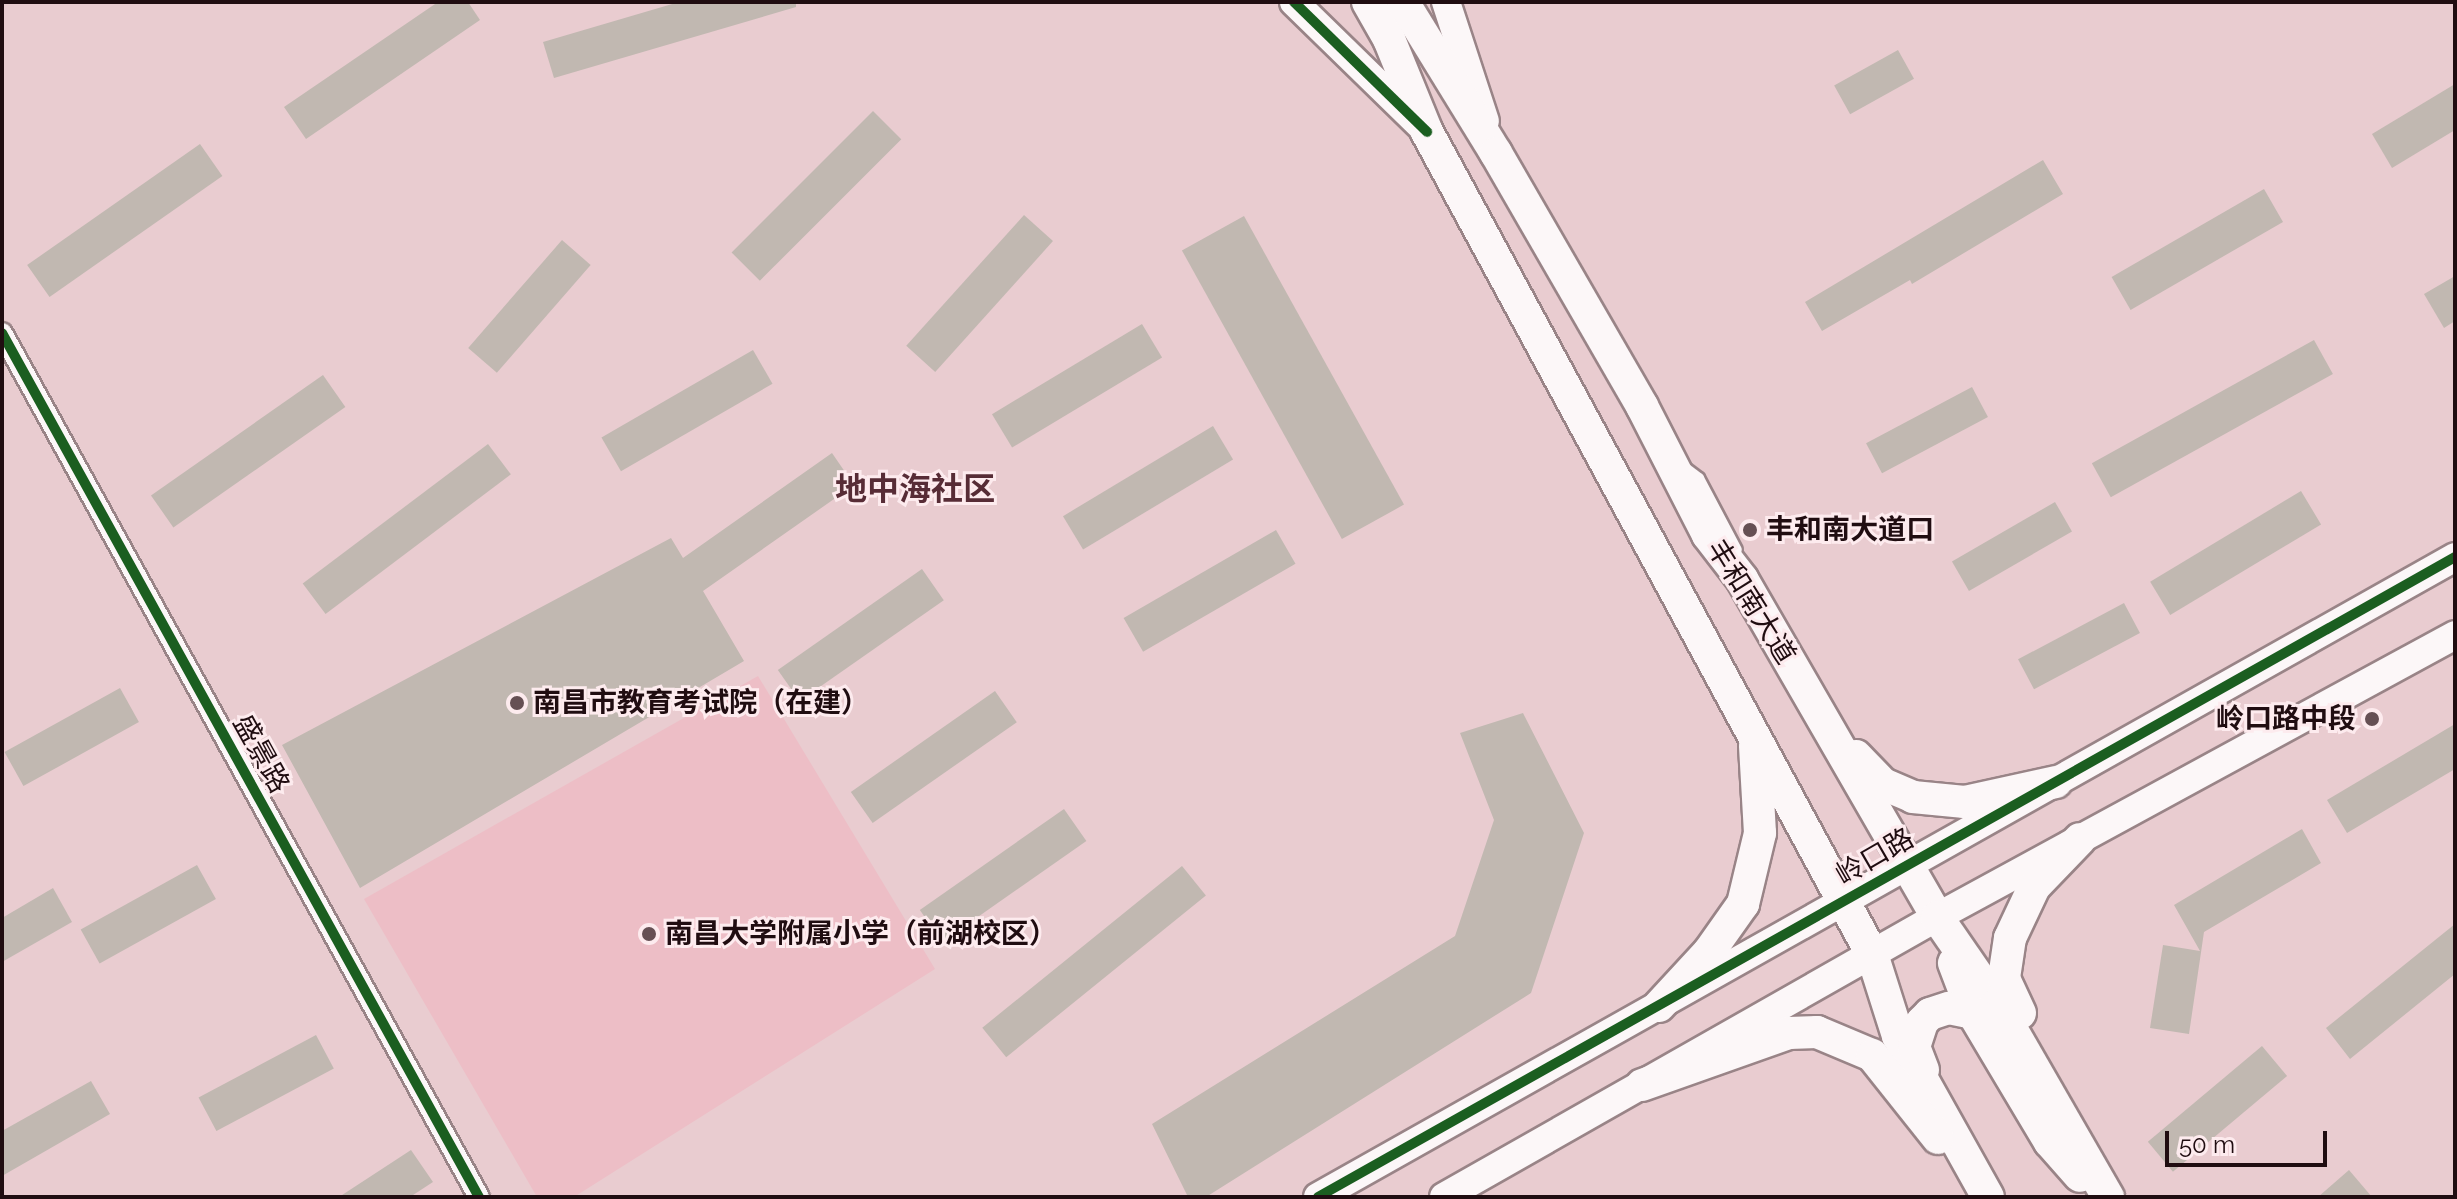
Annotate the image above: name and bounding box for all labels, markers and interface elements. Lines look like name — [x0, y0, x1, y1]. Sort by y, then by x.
district label: 地中海社区 — [835, 470, 995, 508]
place label: 丰和南大道口 — [1766, 513, 1934, 547]
marker: 丰和南大道口 — [1741, 521, 1759, 539]
street label: 丰和南大道 — [1700, 534, 1802, 670]
place label: 南昌市教育考试院（在建） — [533, 686, 869, 720]
marker: 南昌市教育考试院（在建） — [508, 694, 526, 712]
place label: 岭口路中段 — [2216, 702, 2356, 736]
street label: 盛景路 — [226, 709, 296, 799]
marker: 岭口路中段 — [2363, 710, 2381, 728]
street label: 岭口路 — [1830, 821, 1920, 893]
place label: 南昌大学附属小学（前湖校区） — [665, 917, 1057, 951]
marker: 南昌大学附属小学（前湖校区） — [640, 925, 658, 943]
scale bar — [2169, 1115, 2331, 1165]
text: 50 m — [2179, 1130, 2235, 1159]

